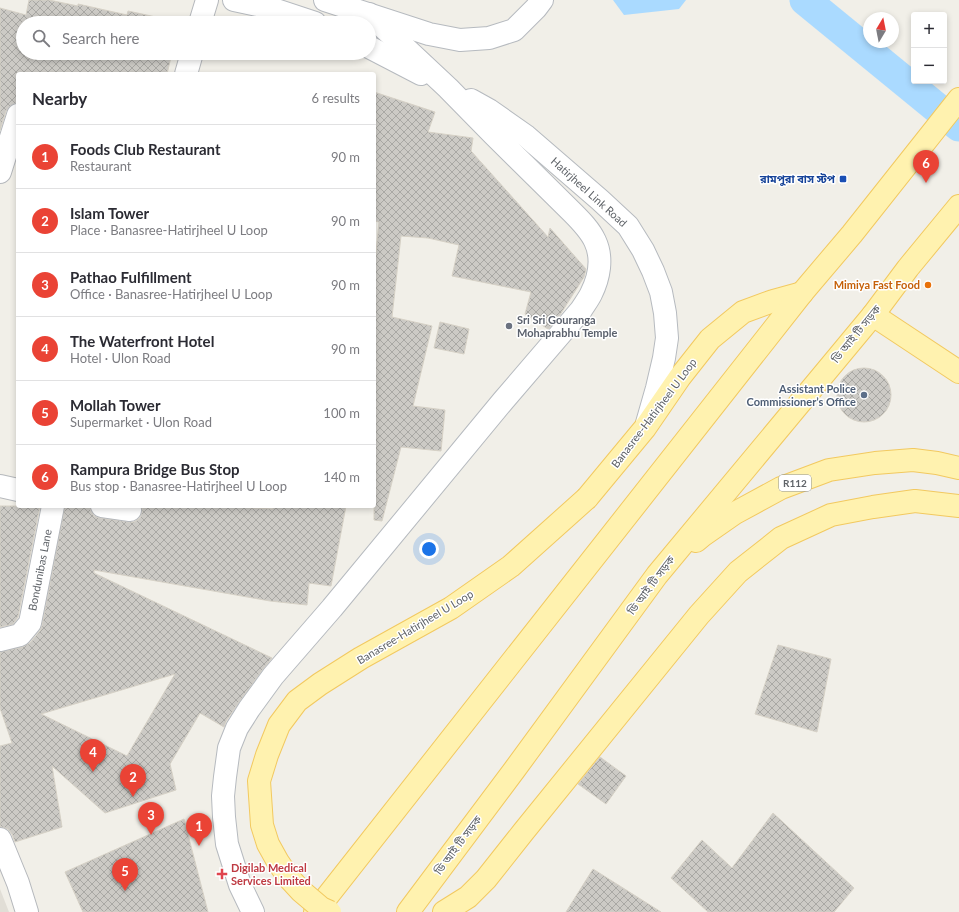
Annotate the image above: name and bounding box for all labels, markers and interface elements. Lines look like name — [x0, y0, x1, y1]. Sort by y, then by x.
north arrow — [863, 12, 899, 48]
map controls — [911, 12, 947, 84]
button: + — [911, 12, 947, 48]
search box — [16, 16, 376, 60]
icon: search — [30, 27, 52, 49]
text: Search here — [62, 29, 139, 47]
button: − — [911, 48, 947, 84]
text: Nearby — [32, 88, 87, 109]
text: 6 results — [312, 90, 360, 106]
text: Foods Club Restaurant — [70, 140, 221, 158]
text: 1 — [41, 149, 49, 165]
text: 90 m — [331, 149, 360, 165]
pin: 6 — [913, 150, 939, 183]
street label: Hatirjheel Link Road — [549, 154, 630, 229]
text: Restaurant — [70, 158, 132, 174]
place label: রামপুরা বাস স্টপ — [759, 172, 836, 186]
marker: রামপুরা বাস স্টপ — [838, 174, 848, 184]
text: Islam Tower — [70, 204, 149, 222]
text: 2 — [41, 213, 49, 229]
text: 90 m — [331, 213, 360, 229]
text: Place · Banasree-Hatirjheel U Loop — [70, 222, 268, 238]
text: Pathao Fulfillment — [70, 268, 192, 286]
text: 3 — [41, 277, 49, 293]
text: 90 m — [331, 277, 360, 293]
place label: Mimiya Fast Food — [834, 278, 920, 291]
marker: Mimiya Fast Food — [923, 280, 933, 290]
text: Office · Banasree-Hatirjheel U Loop — [70, 286, 272, 302]
street label: ডি আই টি সড়ক — [828, 302, 883, 366]
place label: Sri Sri Gouranga Mohaprabhu Temple — [517, 313, 618, 339]
marker: Sri Sri Gouranga Mohaprabhu Temple — [504, 321, 514, 331]
text: The Waterfront Hotel — [70, 332, 214, 350]
text: 4 — [41, 341, 49, 357]
text: 90 m — [331, 341, 360, 357]
text: Hotel · Ulon Road — [70, 350, 171, 366]
street label: Banasree-Hatirjheel U Loop — [608, 356, 699, 470]
place label: Assistant Police Commissioner’s Office — [747, 382, 856, 408]
marker: Assistant Police Commissioner’s Office — [859, 390, 869, 400]
text: Mollah Tower — [70, 396, 160, 414]
text: 5 — [41, 405, 49, 421]
text: 100 m — [323, 405, 360, 421]
text: Supermarket · Ulon Road — [70, 414, 212, 430]
text: Rampura Bridge Bus Stop — [70, 460, 240, 478]
text: 6 — [41, 469, 49, 485]
text: 140 m — [323, 469, 360, 485]
road number: R112 — [779, 475, 811, 491]
text: Bus stop · Banasree-Hatirjheel U Loop — [70, 478, 287, 494]
street label: Bondunibas Lane — [25, 528, 54, 612]
your location — [419, 539, 439, 559]
street label: ডি আই টি সড়ক — [624, 553, 677, 617]
street label: Banasree-Hatirjheel U Loop — [354, 587, 475, 666]
pin: 4 — [80, 739, 106, 772]
pin: 2 — [120, 764, 146, 797]
pin: 3 — [138, 802, 164, 835]
pin: 1 — [186, 813, 212, 846]
street label: ডি আই টি সড়ক — [431, 813, 484, 877]
pin: 5 — [112, 858, 138, 891]
place label: Digilab Medical Services Limited — [231, 861, 311, 887]
marker: Digilab Medical Services Limited — [216, 868, 228, 880]

